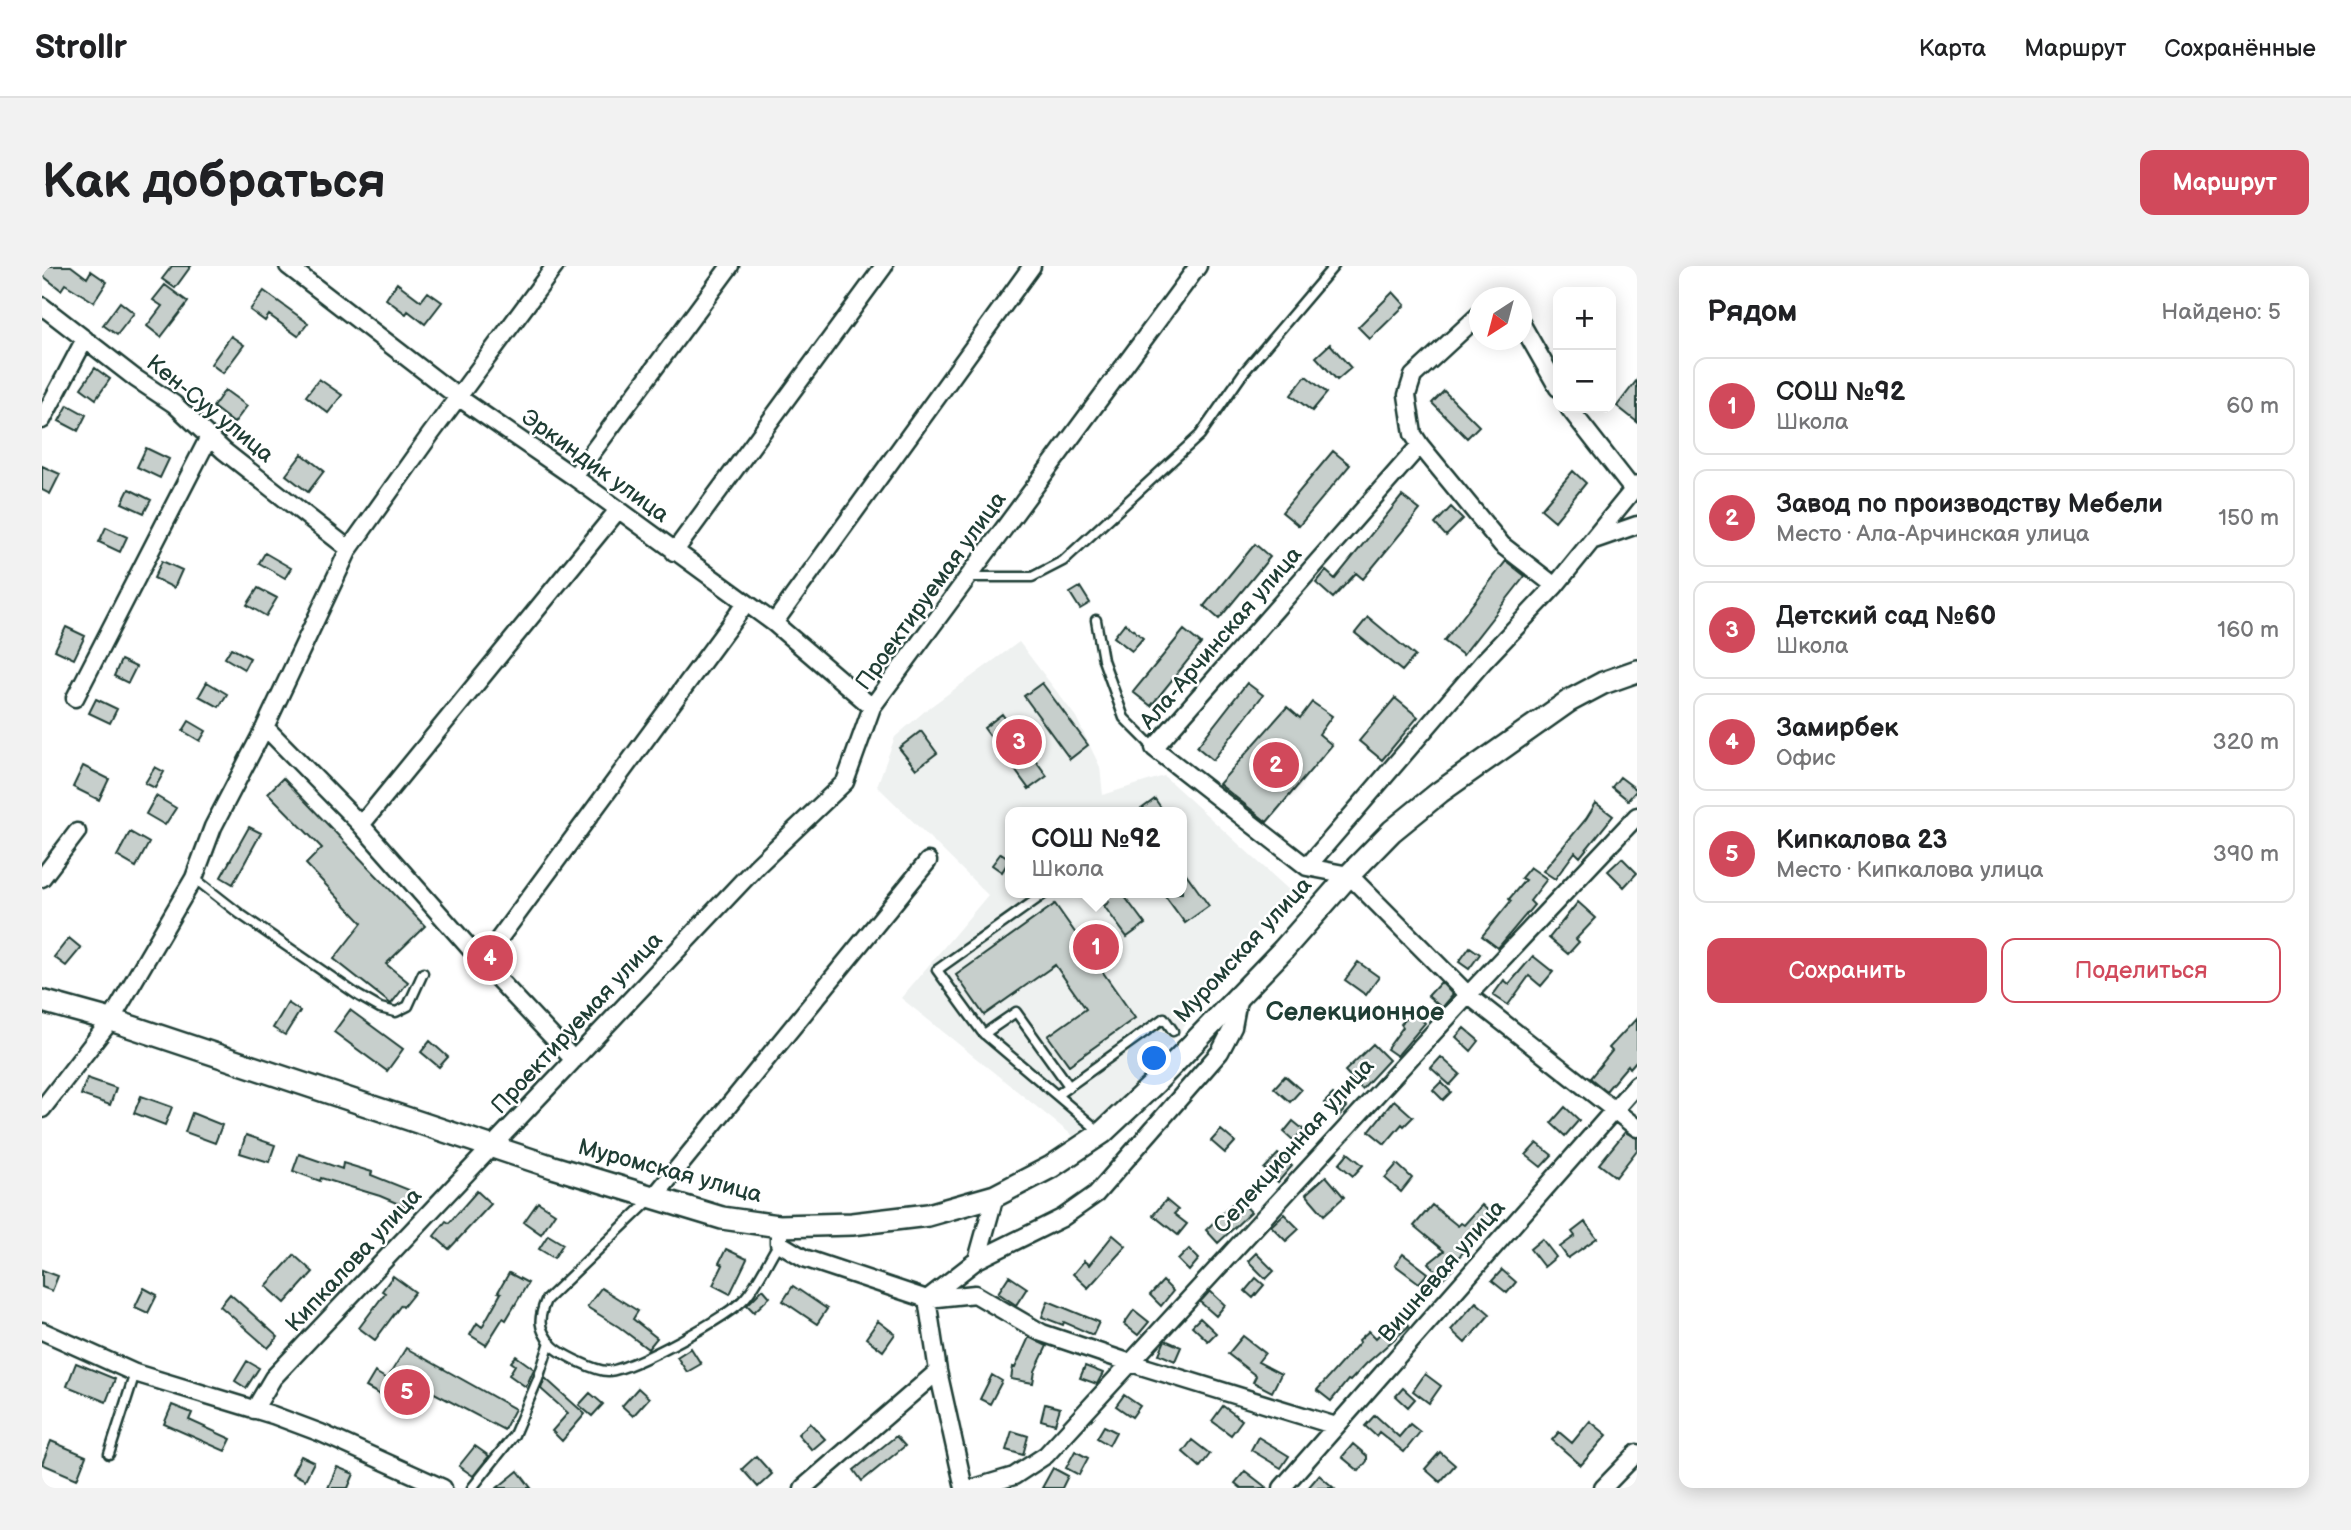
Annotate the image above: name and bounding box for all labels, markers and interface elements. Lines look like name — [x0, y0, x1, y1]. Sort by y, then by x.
text: Strollr — [35, 28, 127, 68]
text: Карта — [1919, 34, 1986, 63]
text: Маршрут — [2024, 34, 2126, 63]
text: Сохранённые — [2164, 34, 2316, 63]
button: Маршрут — [2140, 150, 2309, 215]
text: Как добраться — [42, 153, 386, 212]
north arrow — [1469, 287, 1532, 350]
map controls — [1553, 287, 1616, 413]
button: + — [1553, 287, 1616, 350]
text: Рядом — [1707, 294, 1797, 330]
text: Найдено: 5 — [2161, 298, 2281, 326]
street label: Кен-Суу улица — [141, 349, 280, 469]
button: − — [1553, 350, 1616, 413]
text: СОШ №92 — [1776, 377, 1905, 408]
text: 1 — [1727, 392, 1737, 420]
text: 60 m — [2226, 392, 2279, 420]
street label: Эркиндик улица — [516, 403, 675, 529]
text: Школа — [1776, 408, 1849, 436]
street label: Проектируемая улица — [850, 486, 1013, 696]
text: Завод по производству Мебели — [1776, 489, 2163, 520]
text: 2 — [1725, 504, 1739, 532]
text: 150 m — [2218, 504, 2279, 532]
text: Место · Ала-Арчинская улица — [1776, 520, 2090, 548]
street label: Ала-Арчинская улица — [1133, 541, 1308, 736]
text: Детский сад №60 — [1776, 601, 1996, 632]
text: 3 — [1725, 616, 1739, 644]
text: 160 m — [2217, 616, 2279, 644]
text: Школа — [1776, 632, 1849, 660]
text: Замирбек — [1776, 713, 1898, 744]
pin: 3 — [996, 716, 1042, 768]
text: 4 — [1725, 728, 1739, 756]
text: 320 m — [2213, 728, 2279, 756]
pin: 2 — [1253, 739, 1299, 791]
text: Офис — [1776, 744, 1836, 772]
popup — [1005, 807, 1187, 898]
text: СОШ №92 — [1031, 824, 1161, 855]
text: Кипкалова 23 — [1776, 825, 1947, 856]
text: 5 — [1725, 840, 1739, 868]
text: 390 m — [2213, 840, 2279, 868]
text: Школа — [1031, 855, 1104, 883]
text: Место · Кипкалова улица — [1776, 856, 2044, 884]
street label: Муромская улица — [1168, 871, 1318, 1029]
pin: 1 — [1073, 921, 1119, 973]
street label: Проектируемая улица — [485, 926, 669, 1120]
pin: 4 — [467, 932, 513, 984]
button: Сохранить — [1707, 938, 1987, 1003]
button: Поделиться — [2001, 938, 2281, 1003]
district label: Селекционное — [1266, 997, 1444, 1028]
your location — [1137, 1041, 1171, 1075]
street label: Селекционная улица — [1208, 1052, 1381, 1240]
street label: Муромская улица — [575, 1133, 765, 1209]
street label: Кипкалова улица — [280, 1182, 428, 1338]
street label: Вишневая улица — [1373, 1194, 1512, 1348]
pin: 5 — [384, 1366, 430, 1418]

